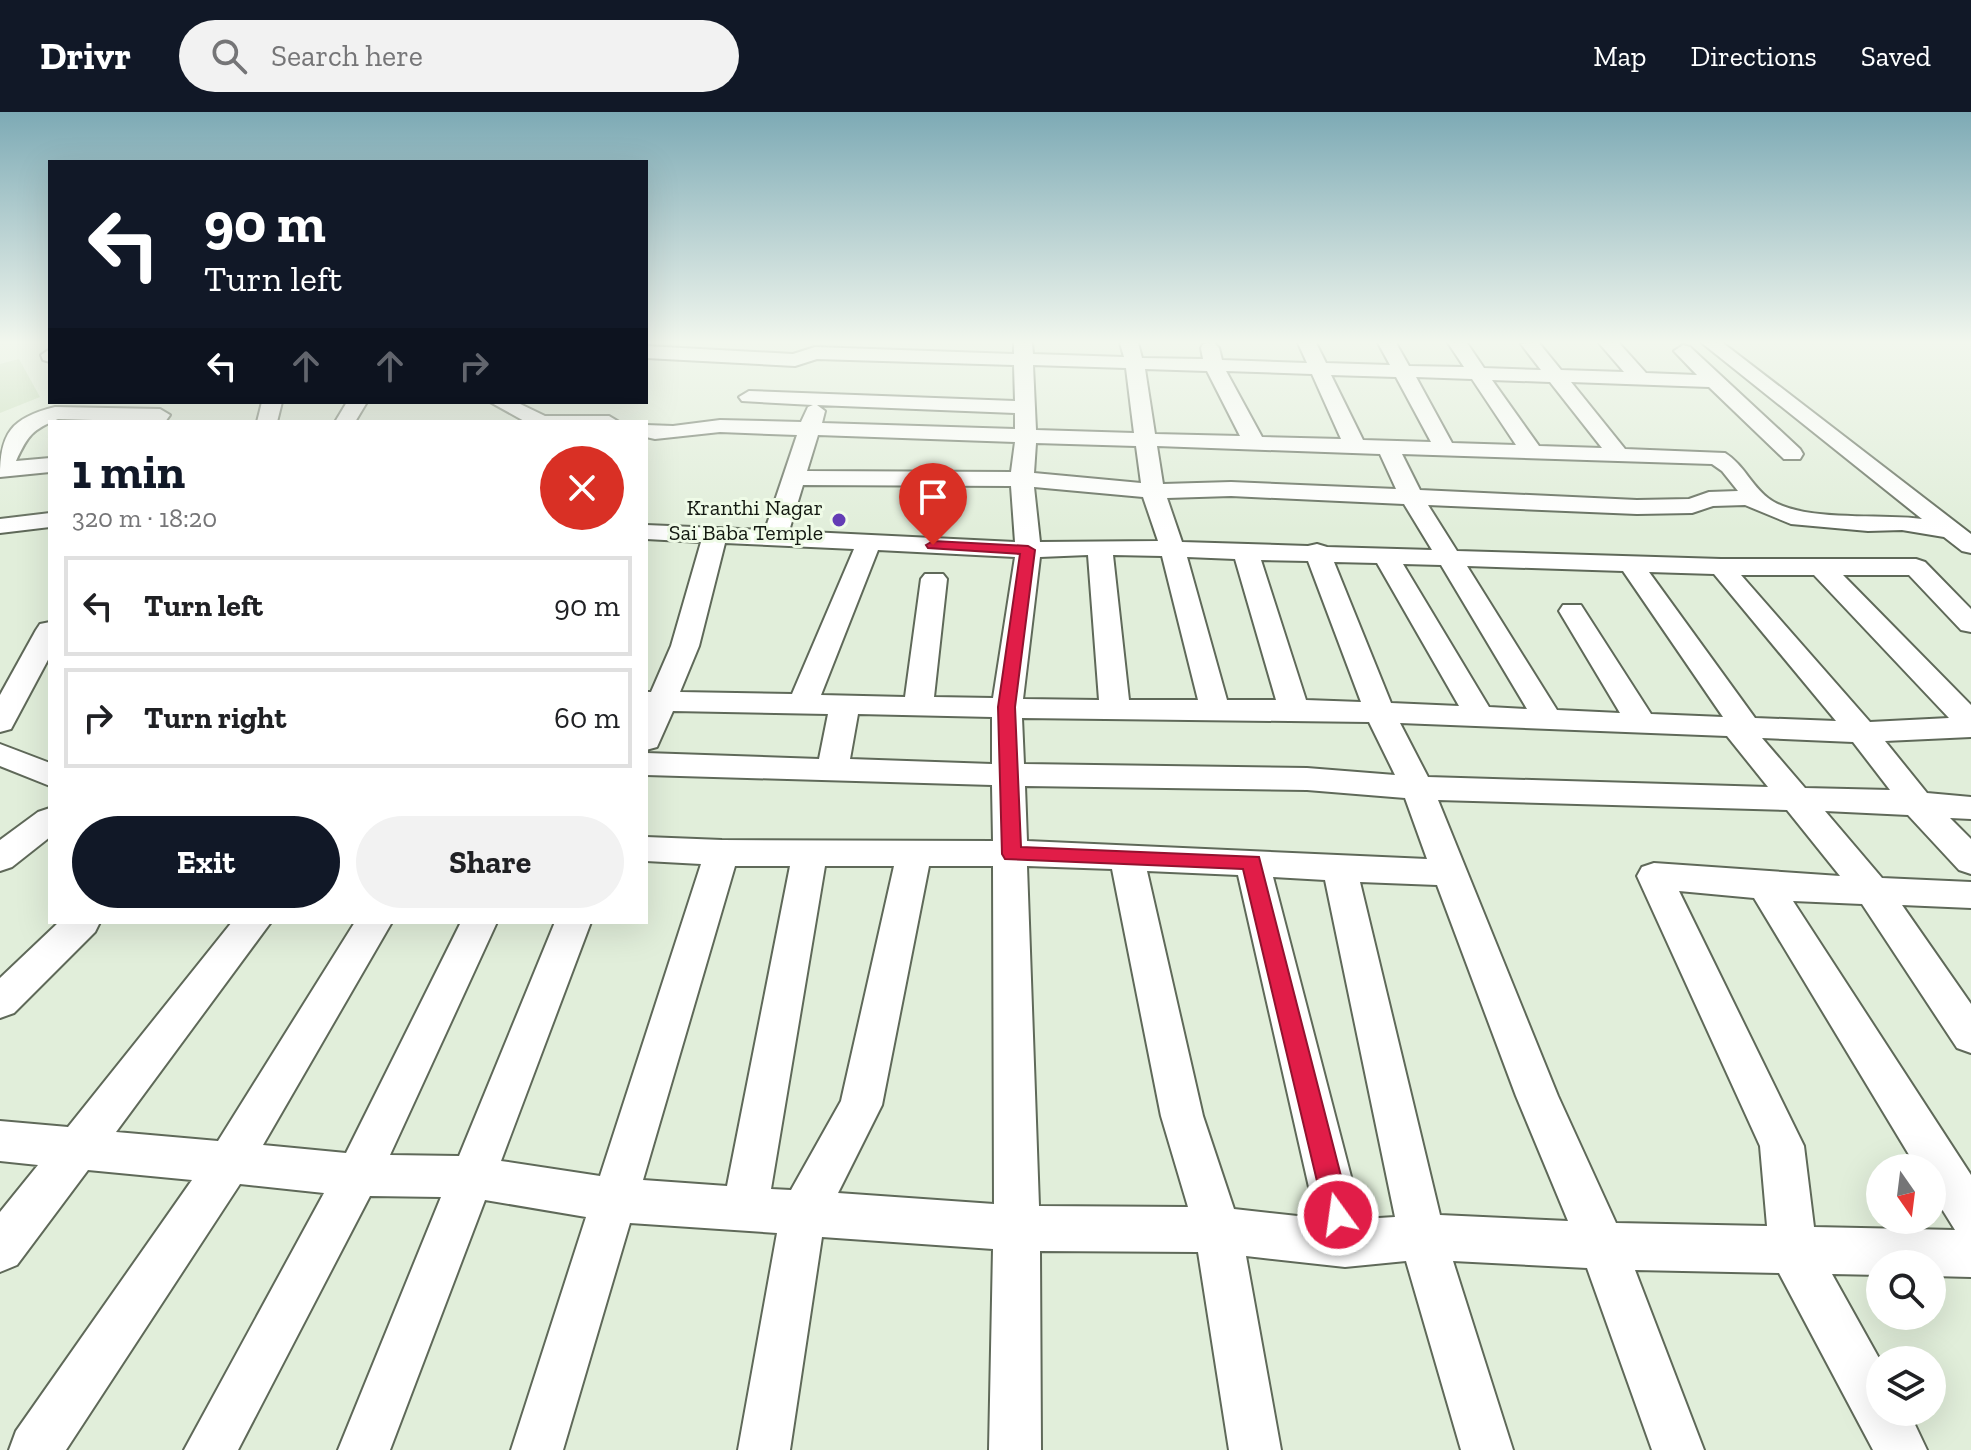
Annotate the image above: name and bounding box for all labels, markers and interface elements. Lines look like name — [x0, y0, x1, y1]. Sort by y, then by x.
search box — [179, 20, 739, 92]
text: Drivr — [40, 33, 131, 79]
icon: search — [207, 34, 251, 78]
text: Search here — [271, 38, 423, 74]
text: Map — [1593, 40, 1646, 73]
text: Directions — [1690, 40, 1817, 73]
text: Saved — [1861, 40, 1931, 73]
text: 90 m — [204, 189, 326, 256]
icon: left — [72, 192, 176, 296]
text: Turn left — [204, 257, 342, 300]
icon: left — [200, 344, 244, 388]
icon: ahead — [284, 344, 328, 388]
icon: ahead — [368, 344, 412, 388]
icon: right — [452, 344, 496, 388]
text: 1 min — [72, 443, 185, 500]
button: close — [540, 446, 624, 530]
pin — [899, 463, 967, 545]
icon: arrive — [911, 475, 955, 519]
place label: Kranthi Nagar Sai Baba Temple — [669, 494, 823, 546]
text: 320 m · 18:20 — [72, 502, 217, 534]
marker: Kranthi Nagar Sai Baba Temple — [830, 511, 848, 529]
icon: left — [76, 584, 120, 628]
text: Turn left — [144, 588, 263, 624]
text: 90 m — [554, 588, 620, 624]
icon: right — [76, 696, 120, 740]
text: Turn right — [144, 700, 286, 736]
text: 60 m — [554, 700, 620, 736]
button: Exit — [72, 816, 340, 908]
button: Share — [356, 816, 624, 908]
north arrow — [1866, 1154, 1946, 1234]
map controls — [1866, 1154, 1946, 1426]
position arrow — [1296, 1173, 1380, 1257]
button: search — [1866, 1250, 1946, 1330]
button: layers — [1866, 1346, 1946, 1426]

